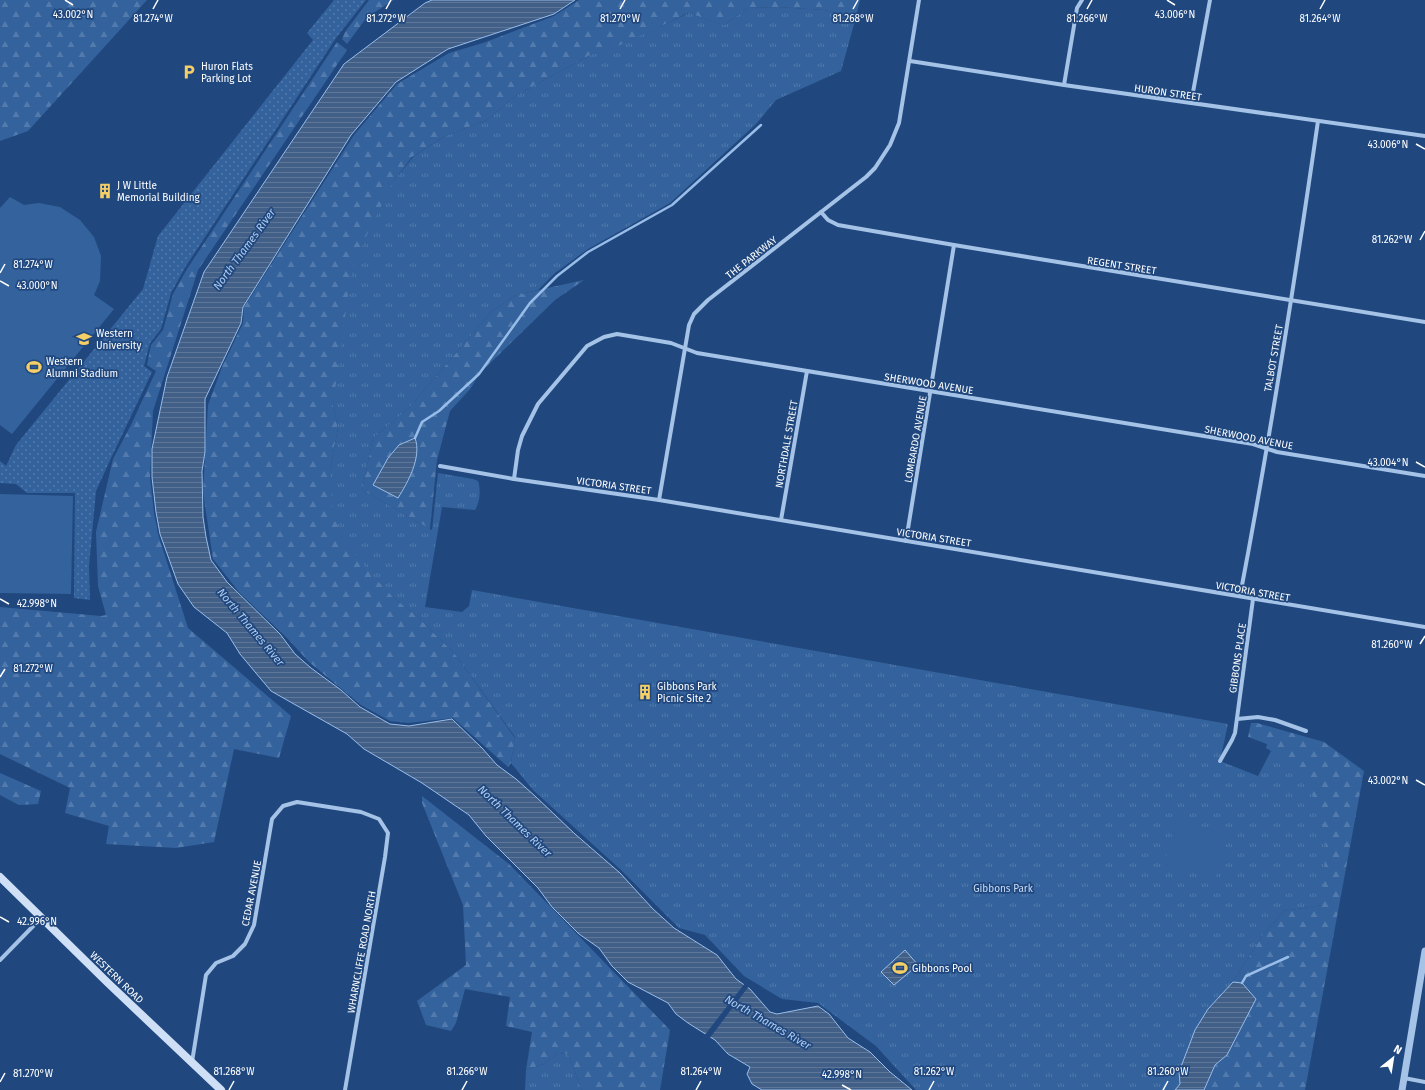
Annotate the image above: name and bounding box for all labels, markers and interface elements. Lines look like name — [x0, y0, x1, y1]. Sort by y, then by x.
text: 43.002°N — [53, 9, 93, 21]
text: 43.006°N — [1155, 9, 1195, 21]
text: 81.274°W — [133, 13, 174, 25]
text: 81.272°W — [366, 13, 406, 25]
text: 81.270°W — [600, 13, 641, 25]
text: 81.268°W — [832, 13, 874, 25]
text: 81.266°W — [1067, 13, 1108, 25]
text: 81.264°W — [1299, 13, 1341, 25]
place label: Huron Flats Parking Lot — [201, 61, 253, 85]
parking icon: Huron Flats Parking Lot — [180, 63, 198, 81]
street label: HURON STREET — [1133, 82, 1203, 104]
text: 43.006°N — [1368, 139, 1408, 151]
place label: J W Little Memorial Building — [117, 180, 200, 204]
building icon: J W Little Memorial Building — [96, 182, 114, 200]
water label: North Thames River — [211, 206, 279, 292]
street label: THE PARKWAY — [724, 234, 780, 282]
text: 81.262°W — [1372, 234, 1413, 246]
street label: REGENT STREET — [1086, 255, 1158, 278]
text: 81.274°W — [13, 259, 54, 271]
text: 43.000°N — [16, 280, 58, 292]
street label: TALBOT STREET — [1262, 323, 1286, 393]
place label: Western University — [96, 328, 141, 352]
school or university icon: Western University — [75, 330, 93, 348]
place label: Western Alumni Stadium — [46, 356, 118, 380]
sports icon: Western Alumni Stadium — [25, 358, 43, 376]
street label: SHERWOOD AVENUE — [883, 371, 974, 397]
street label: LOMBARDO AVENUE — [902, 395, 930, 484]
street label: NORTHDALE STREET — [773, 399, 801, 489]
street label: SHERWOOD AVENUE — [1203, 423, 1294, 452]
text: 43.004°N — [1368, 457, 1408, 469]
street label: VICTORIA STREET — [576, 475, 653, 497]
street label: VICTORIA STREET — [896, 526, 973, 550]
street label: VICTORIA STREET — [1215, 580, 1292, 605]
water label: North Thames River — [214, 586, 287, 669]
text: 42.998°N — [17, 598, 57, 610]
street label: GIBBONS PLACE — [1227, 622, 1249, 694]
text: 81.260°W — [1371, 639, 1413, 651]
text: 81.272°W — [13, 663, 53, 675]
place label: Gibbons Park Picnic Site 2 — [657, 681, 718, 705]
building icon: Gibbons Park Picnic Site 2 — [636, 683, 654, 701]
text: 43.002°N — [1368, 775, 1408, 787]
water label: North Thames River — [475, 783, 555, 860]
street label: CEDAR AVENUE — [240, 859, 264, 927]
park label: Gibbons Park — [973, 883, 1034, 895]
street label: WHARNCLIFFE ROAD NORTH — [345, 890, 379, 1014]
text: 42.996°N — [17, 916, 57, 928]
street label: WESTERN ROAD — [87, 949, 146, 1006]
sports icon: Gibbons Pool — [891, 959, 909, 977]
place label: Gibbons Pool — [912, 963, 972, 975]
water label: North Thames River — [722, 993, 814, 1053]
north arrow — [1373, 1038, 1413, 1078]
text: N — [1391, 1042, 1404, 1057]
text: 81.268°W — [213, 1066, 255, 1078]
text: 81.266°W — [447, 1066, 488, 1078]
text: 81.264°W — [680, 1066, 722, 1078]
text: 81.262°W — [914, 1066, 955, 1078]
text: 81.260°W — [1147, 1066, 1189, 1078]
text: 81.270°W — [13, 1068, 54, 1080]
text: 42.998°N — [822, 1069, 862, 1081]

